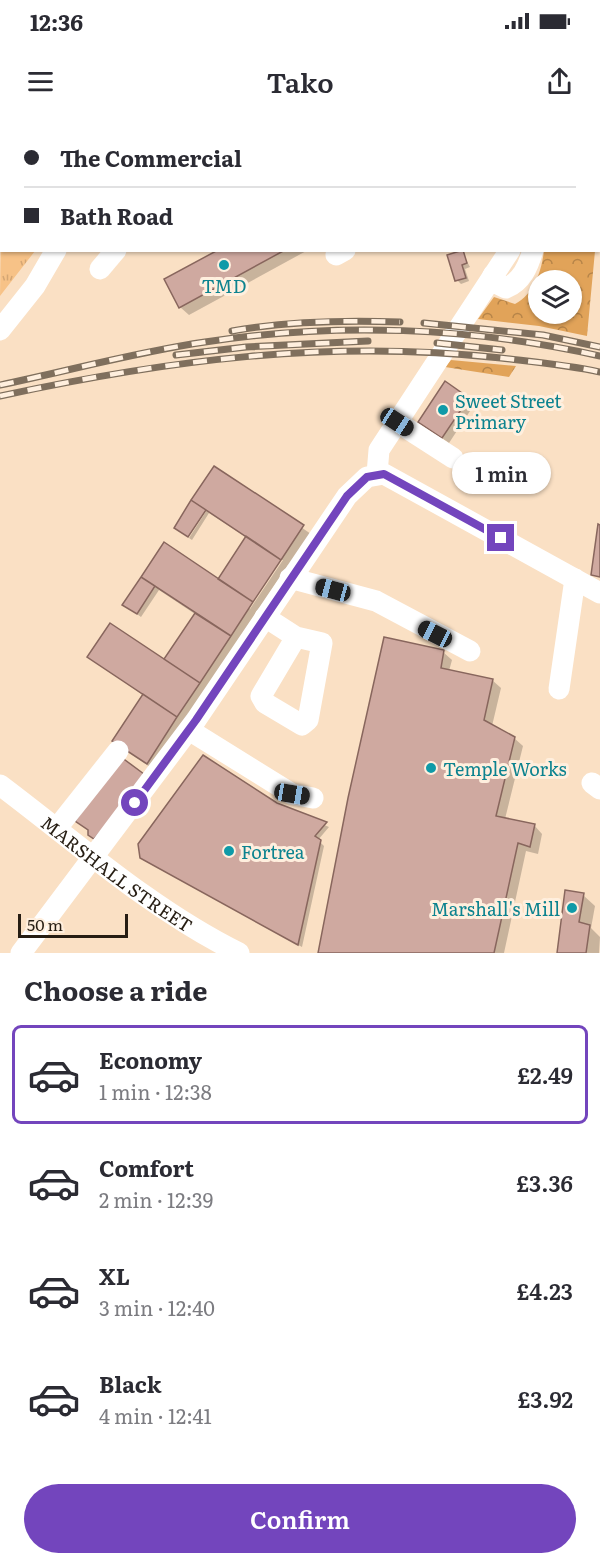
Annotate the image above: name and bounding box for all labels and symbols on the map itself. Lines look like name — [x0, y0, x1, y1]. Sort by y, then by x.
marker: TMD — [217, 258, 231, 272]
place label: TMD — [202, 272, 246, 299]
place label: Sweet Street Primary — [455, 387, 562, 435]
marker: Sweet Street Primary — [436, 403, 450, 417]
car — [377, 405, 417, 439]
callout: 1 min — [452, 451, 550, 493]
route end — [487, 524, 514, 551]
car — [313, 577, 353, 603]
car — [415, 618, 455, 650]
place label: Temple Works — [443, 755, 567, 782]
marker: Temple Works — [424, 761, 438, 775]
car — [273, 782, 311, 806]
route start — [121, 789, 148, 816]
street label: MARSHALL STREET — [36, 809, 199, 938]
place label: Fortrea — [241, 838, 305, 865]
marker: Fortrea — [222, 844, 236, 858]
place label: Marshall's Mill — [431, 895, 560, 922]
marker: Marshall's Mill — [565, 901, 579, 915]
scale bar — [18, 911, 128, 938]

